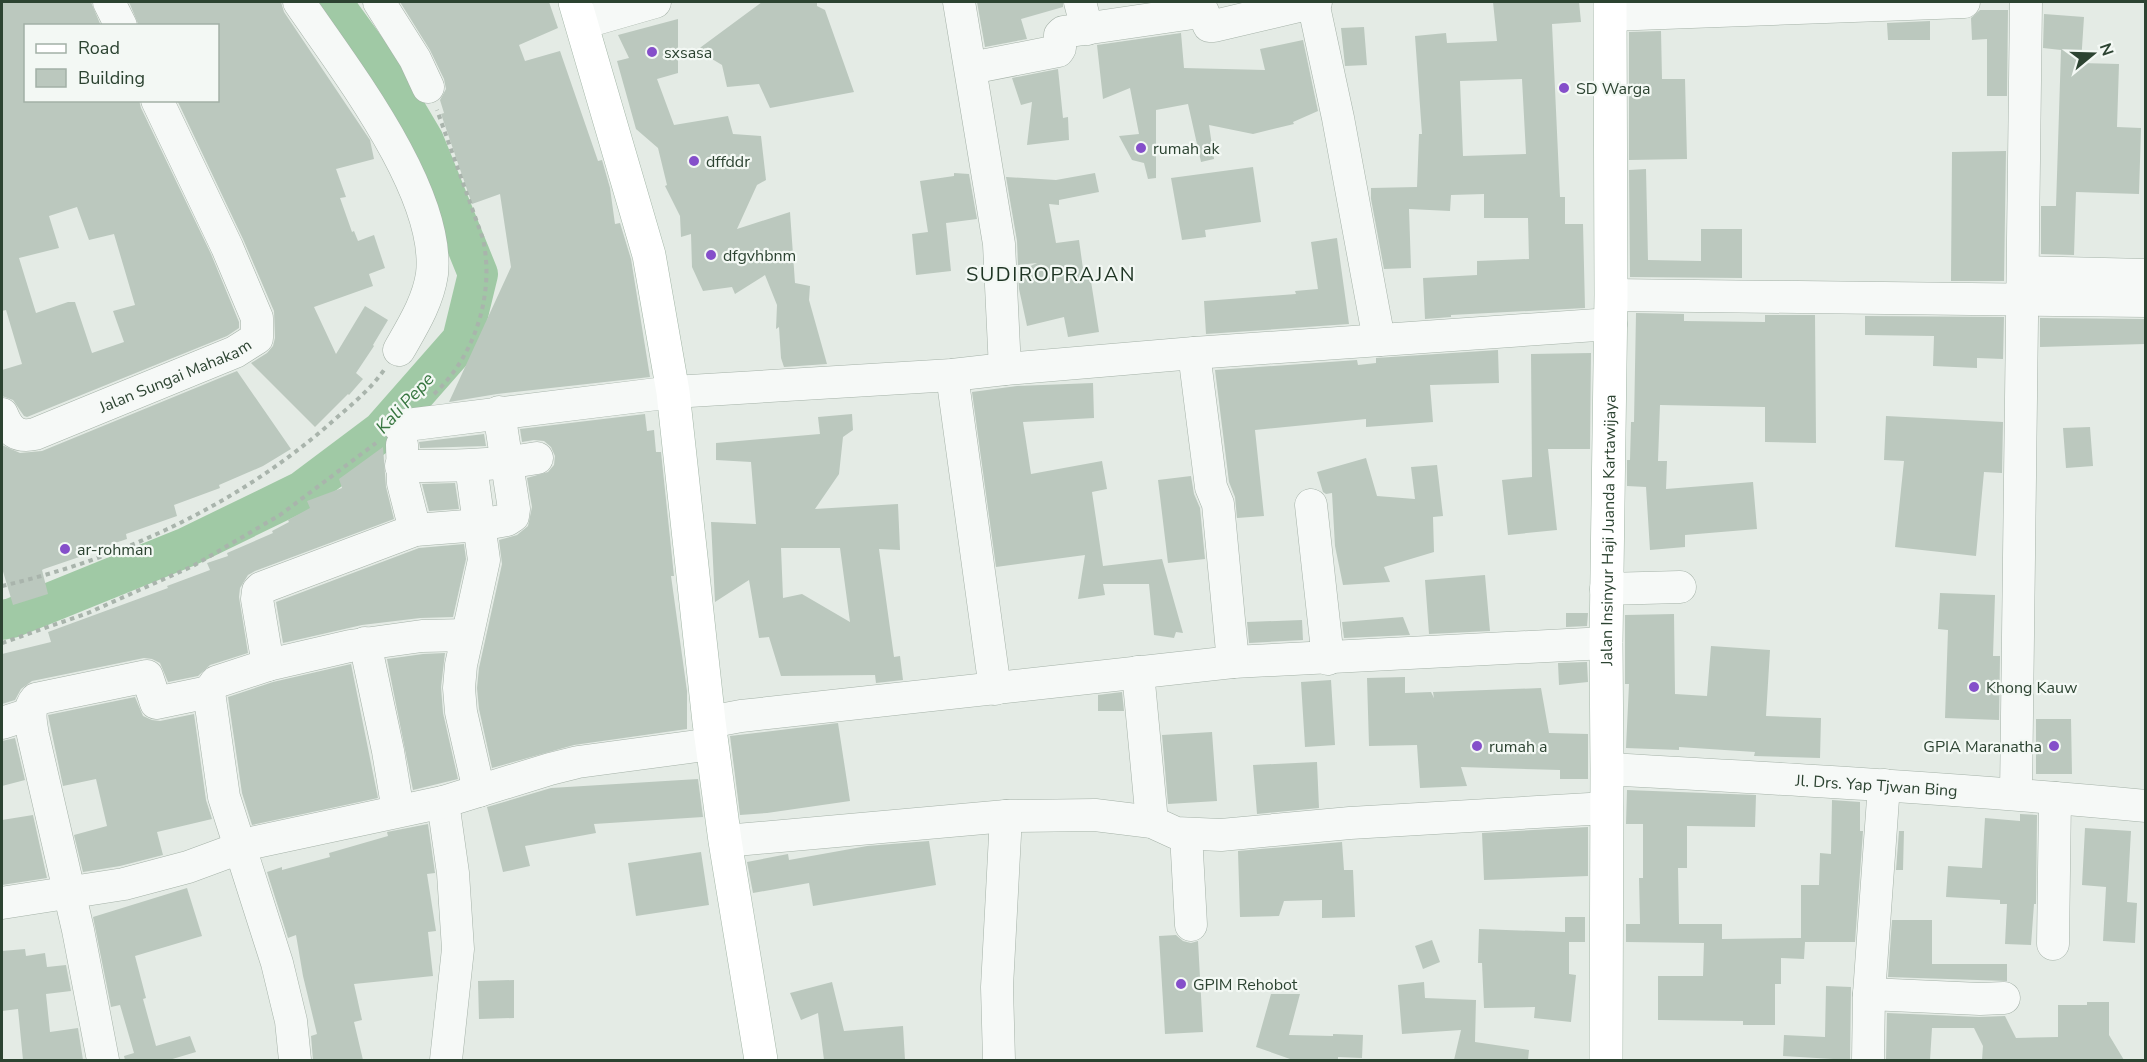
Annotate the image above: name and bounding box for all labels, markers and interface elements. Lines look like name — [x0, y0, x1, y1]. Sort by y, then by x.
legend — [24, 24, 219, 102]
north arrow — [2063, 24, 2123, 84]
text: Road — [78, 36, 120, 60]
text: N — [2094, 40, 2119, 59]
place label: sxsasa — [664, 42, 712, 64]
marker: sxsasa — [645, 45, 659, 59]
text: Building — [78, 66, 145, 90]
place label: SD Warga — [1576, 78, 1650, 100]
marker: SD Warga — [1557, 81, 1571, 95]
place label: rumah ak — [1153, 138, 1221, 160]
marker: rumah ak — [1134, 141, 1148, 155]
place label: dffddr — [706, 151, 750, 173]
marker: dffddr — [687, 154, 701, 168]
place label: dfgvhbnm — [723, 245, 796, 267]
marker: dfgvhbnm — [704, 248, 718, 262]
district label: SUDIROPRAJAN — [966, 261, 1136, 288]
street label: Jalan Sungai Mahakam — [95, 334, 256, 419]
water label: Kali Pepe — [370, 367, 440, 439]
street label: Jalan Insinyur Haji Juanda Kartawijaya — [1596, 394, 1622, 667]
place label: ar-rohman — [77, 539, 153, 561]
marker: ar-rohman — [58, 542, 72, 556]
place label: Khong Kauw — [1986, 677, 2078, 699]
marker: Khong Kauw — [1967, 680, 1981, 694]
place label: rumah a — [1489, 736, 1548, 758]
place label: GPIA Maranatha — [1923, 736, 2042, 758]
marker: rumah a — [1470, 739, 1484, 753]
marker: GPIA Maranatha — [2047, 739, 2061, 753]
street label: Jl. Drs. Yap Tjwan Bing — [1794, 770, 1958, 802]
place label: GPIM Rehobot — [1193, 974, 1298, 996]
marker: GPIM Rehobot — [1174, 977, 1188, 991]

